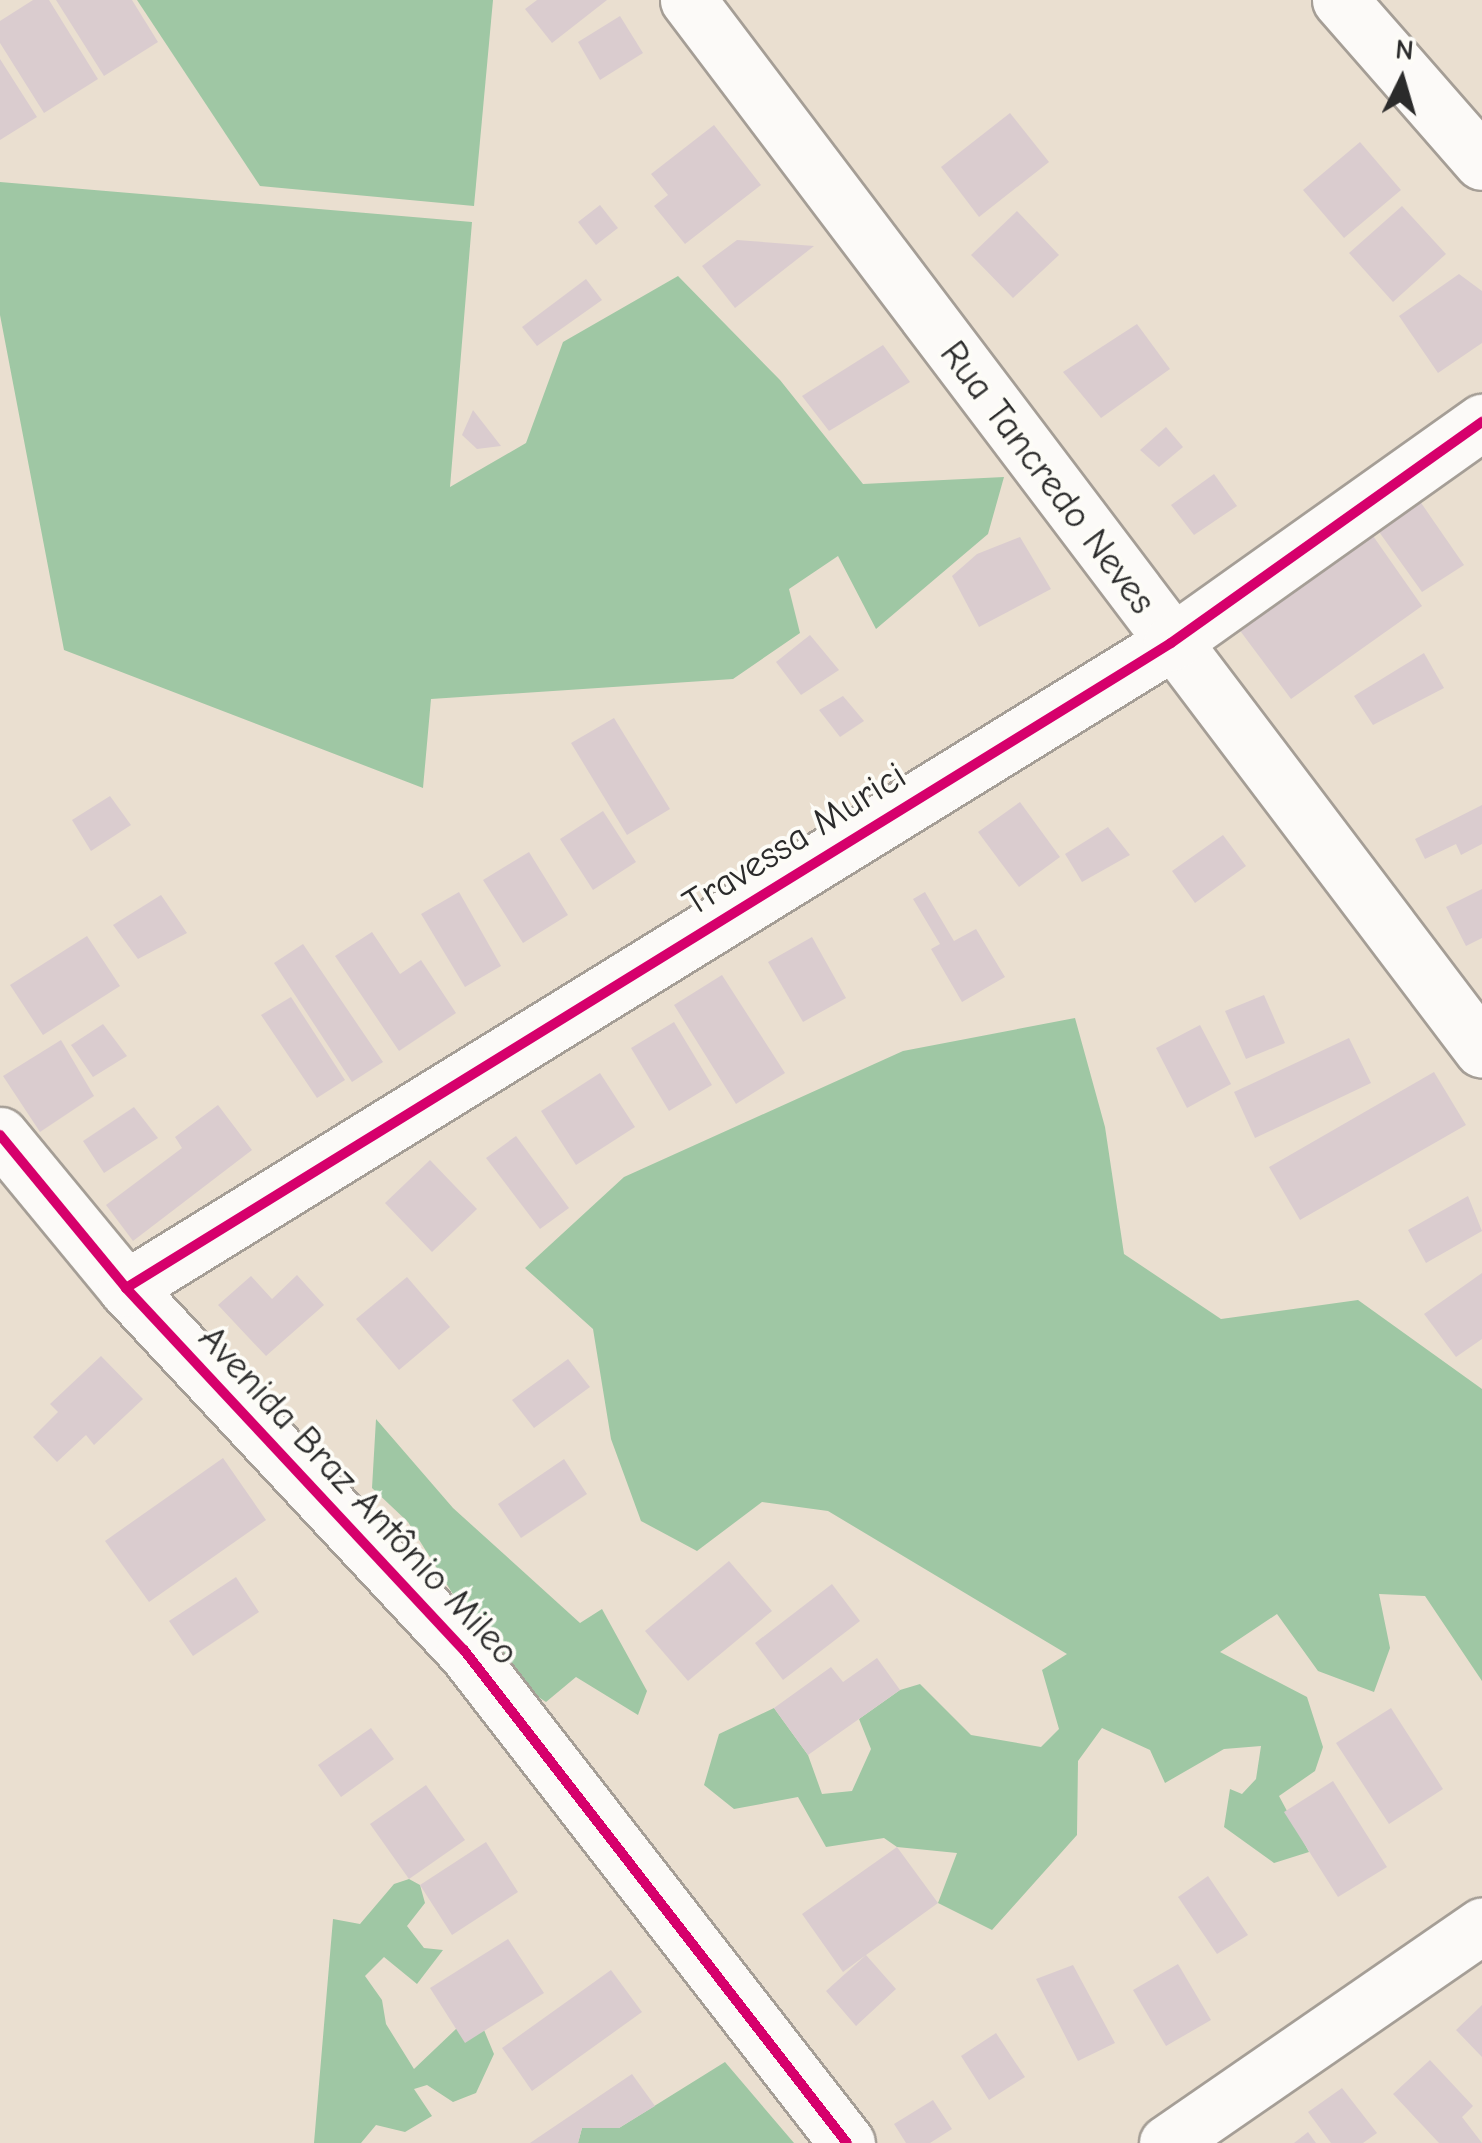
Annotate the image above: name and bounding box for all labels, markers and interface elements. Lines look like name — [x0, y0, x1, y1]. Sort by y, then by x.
north arrow — [1352, 30, 1452, 130]
text: N — [1394, 33, 1415, 67]
street label: Rua Tancredo Neves — [930, 333, 1164, 623]
street label: Travessa Murici — [675, 753, 915, 927]
street label: Avenida Braz Antônio Mileo — [188, 1316, 528, 1676]

